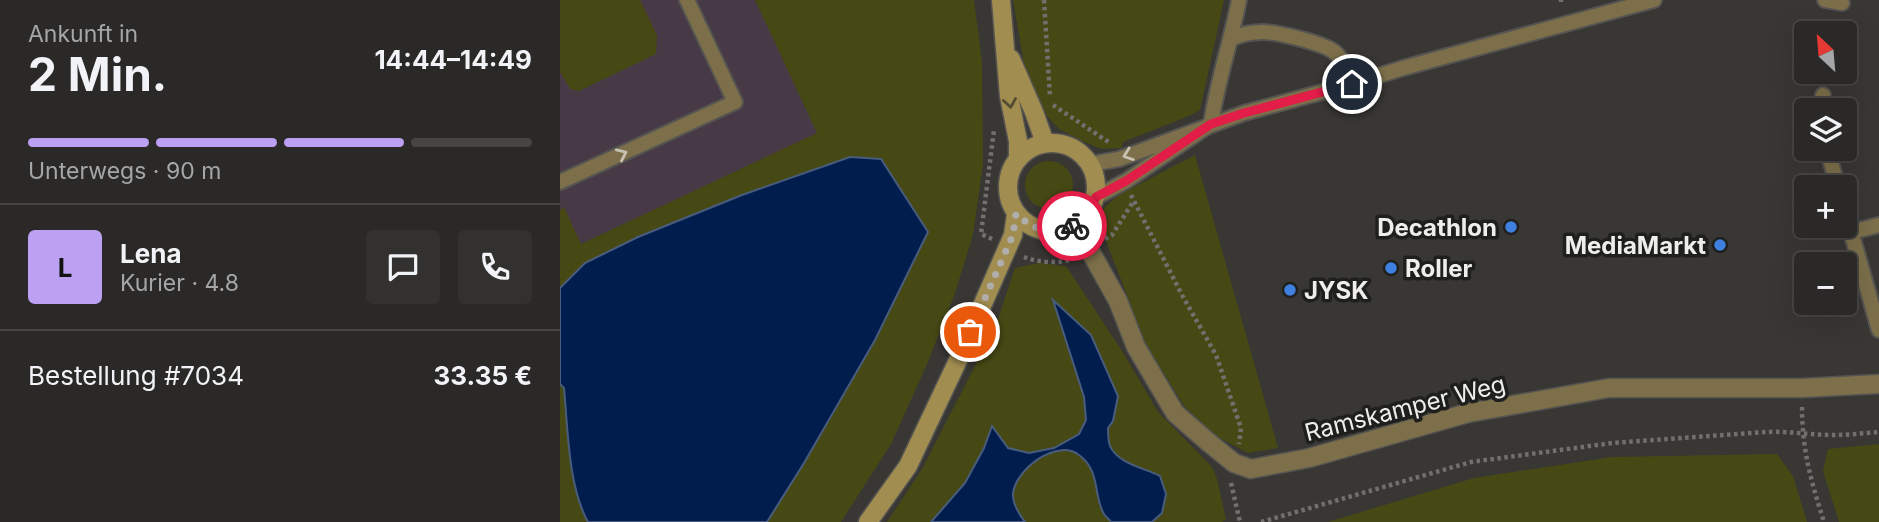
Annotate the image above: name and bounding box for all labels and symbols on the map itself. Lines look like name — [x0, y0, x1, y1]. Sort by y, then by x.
north arrow — [1794, 21, 1857, 84]
pin — [1322, 54, 1382, 114]
one-way arrow — [1003, 97, 1018, 109]
one-way arrow — [1123, 147, 1135, 161]
one-way arrow — [615, 148, 627, 162]
courier — [1037, 191, 1107, 261]
place label: Decathlon — [1377, 213, 1497, 242]
marker: Decathlon — [1503, 219, 1519, 235]
place label: MediaMarkt — [1565, 231, 1706, 260]
marker: MediaMarkt — [1712, 237, 1728, 253]
place label: Roller — [1405, 254, 1472, 283]
marker: Roller — [1383, 260, 1399, 276]
place label: JYSK — [1304, 276, 1369, 305]
marker: JYSK — [1282, 282, 1298, 298]
pin — [940, 302, 1000, 362]
street label: Ramskamper Weg — [1302, 369, 1508, 447]

